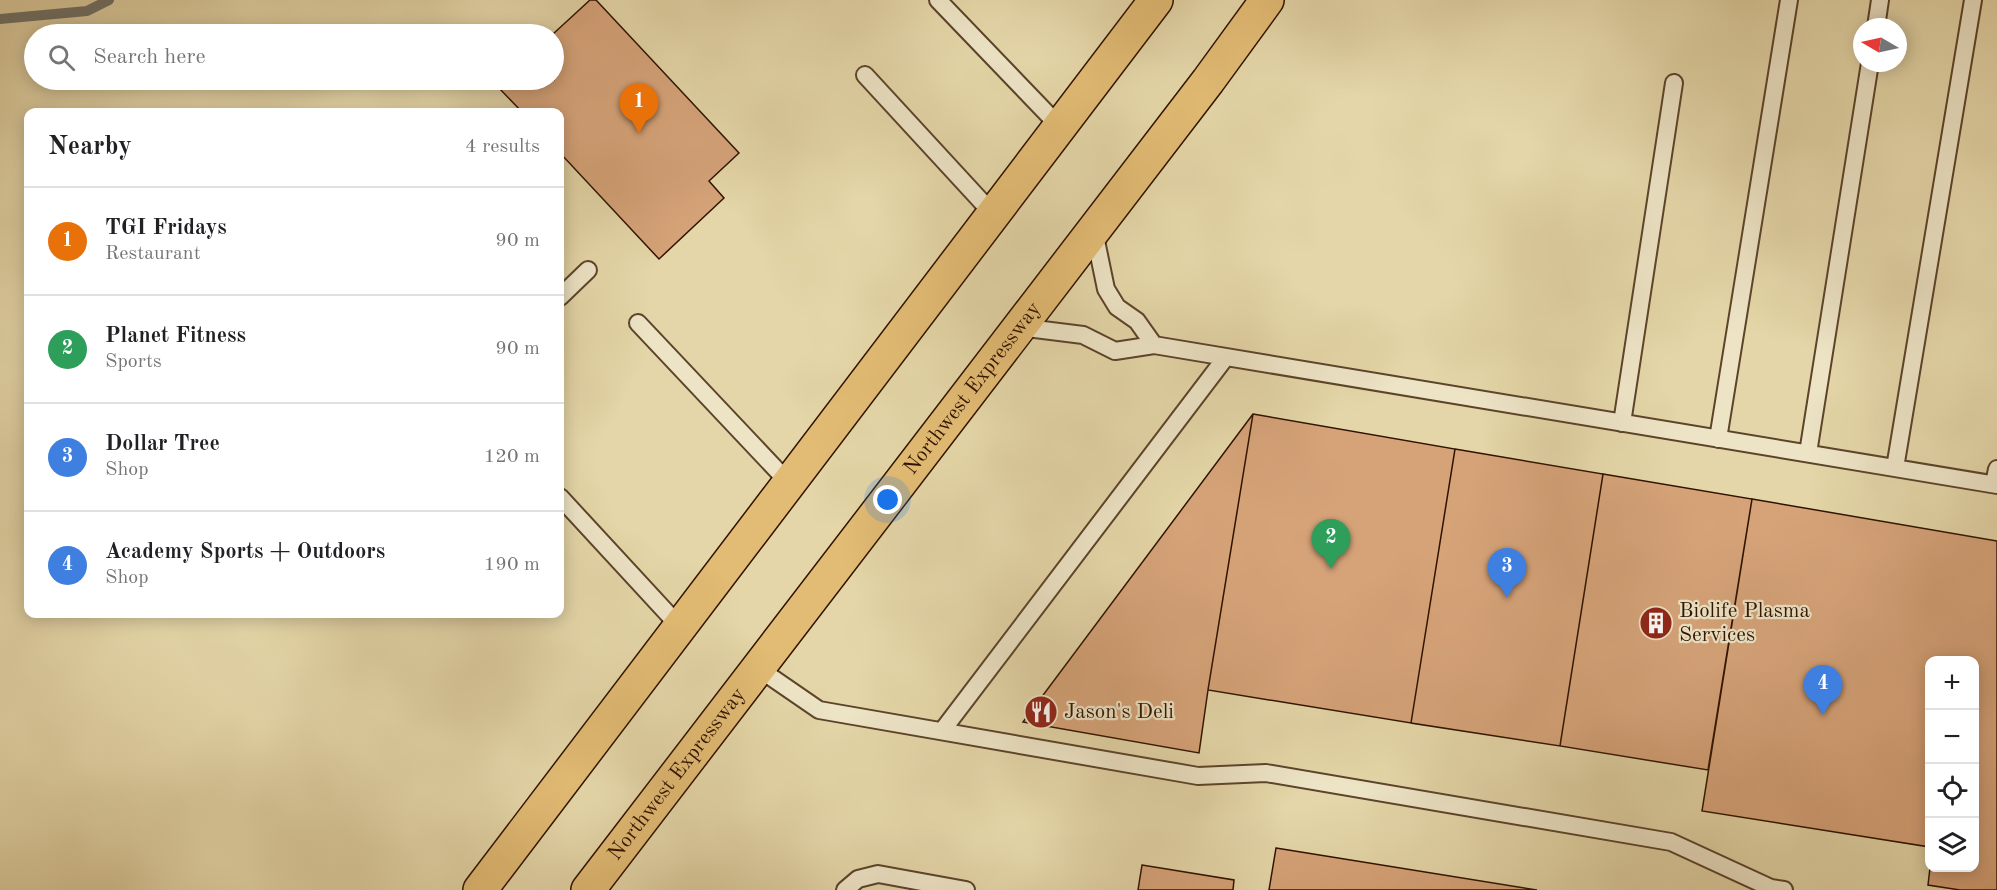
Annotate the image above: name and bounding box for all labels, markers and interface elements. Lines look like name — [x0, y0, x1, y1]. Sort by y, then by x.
north arrow — [1853, 18, 1907, 72]
search box — [24, 24, 564, 90]
icon: search — [45, 41, 78, 74]
text: Search here — [93, 46, 206, 68]
pin: 1 — [620, 84, 658, 133]
text: Nearby — [48, 134, 132, 160]
text: 4 results — [465, 137, 540, 157]
text: TGI Fridays — [105, 217, 227, 239]
text: 1 — [62, 231, 73, 251]
text: 90 m — [495, 231, 540, 251]
text: Restaurant — [105, 244, 201, 264]
street label: Northwest Expressway — [900, 298, 1045, 479]
text: Planet Fitness — [105, 325, 246, 347]
text: 2 — [62, 339, 73, 359]
text: 90 m — [495, 339, 540, 359]
text: Sports — [105, 352, 162, 372]
text: Dollar Tree — [105, 433, 220, 455]
text: 3 — [62, 447, 73, 467]
text: 120 m — [484, 447, 540, 467]
text: Shop — [105, 460, 149, 480]
your location — [873, 485, 902, 514]
pin: 2 — [1312, 520, 1350, 569]
text: Academy Sports + Outdoors — [105, 541, 385, 563]
pin: 3 — [1488, 548, 1526, 598]
text: 4 — [62, 555, 73, 575]
text: 190 m — [484, 555, 540, 575]
text: Shop — [105, 568, 149, 588]
place label: Biolife Plasma Services — [1679, 601, 1810, 646]
building icon: Biolife Plasma Services — [1638, 605, 1674, 641]
map controls — [1925, 656, 1979, 872]
button: + — [1925, 656, 1979, 710]
pin: 4 — [1804, 666, 1842, 715]
street label: Northwest Expressway — [604, 684, 749, 864]
restaurant icon: Jason's Deli — [1023, 694, 1059, 730]
place label: Jason's Deli — [1064, 702, 1174, 723]
button: − — [1925, 710, 1979, 764]
button: locate — [1925, 764, 1979, 818]
button: layers — [1925, 818, 1979, 872]

